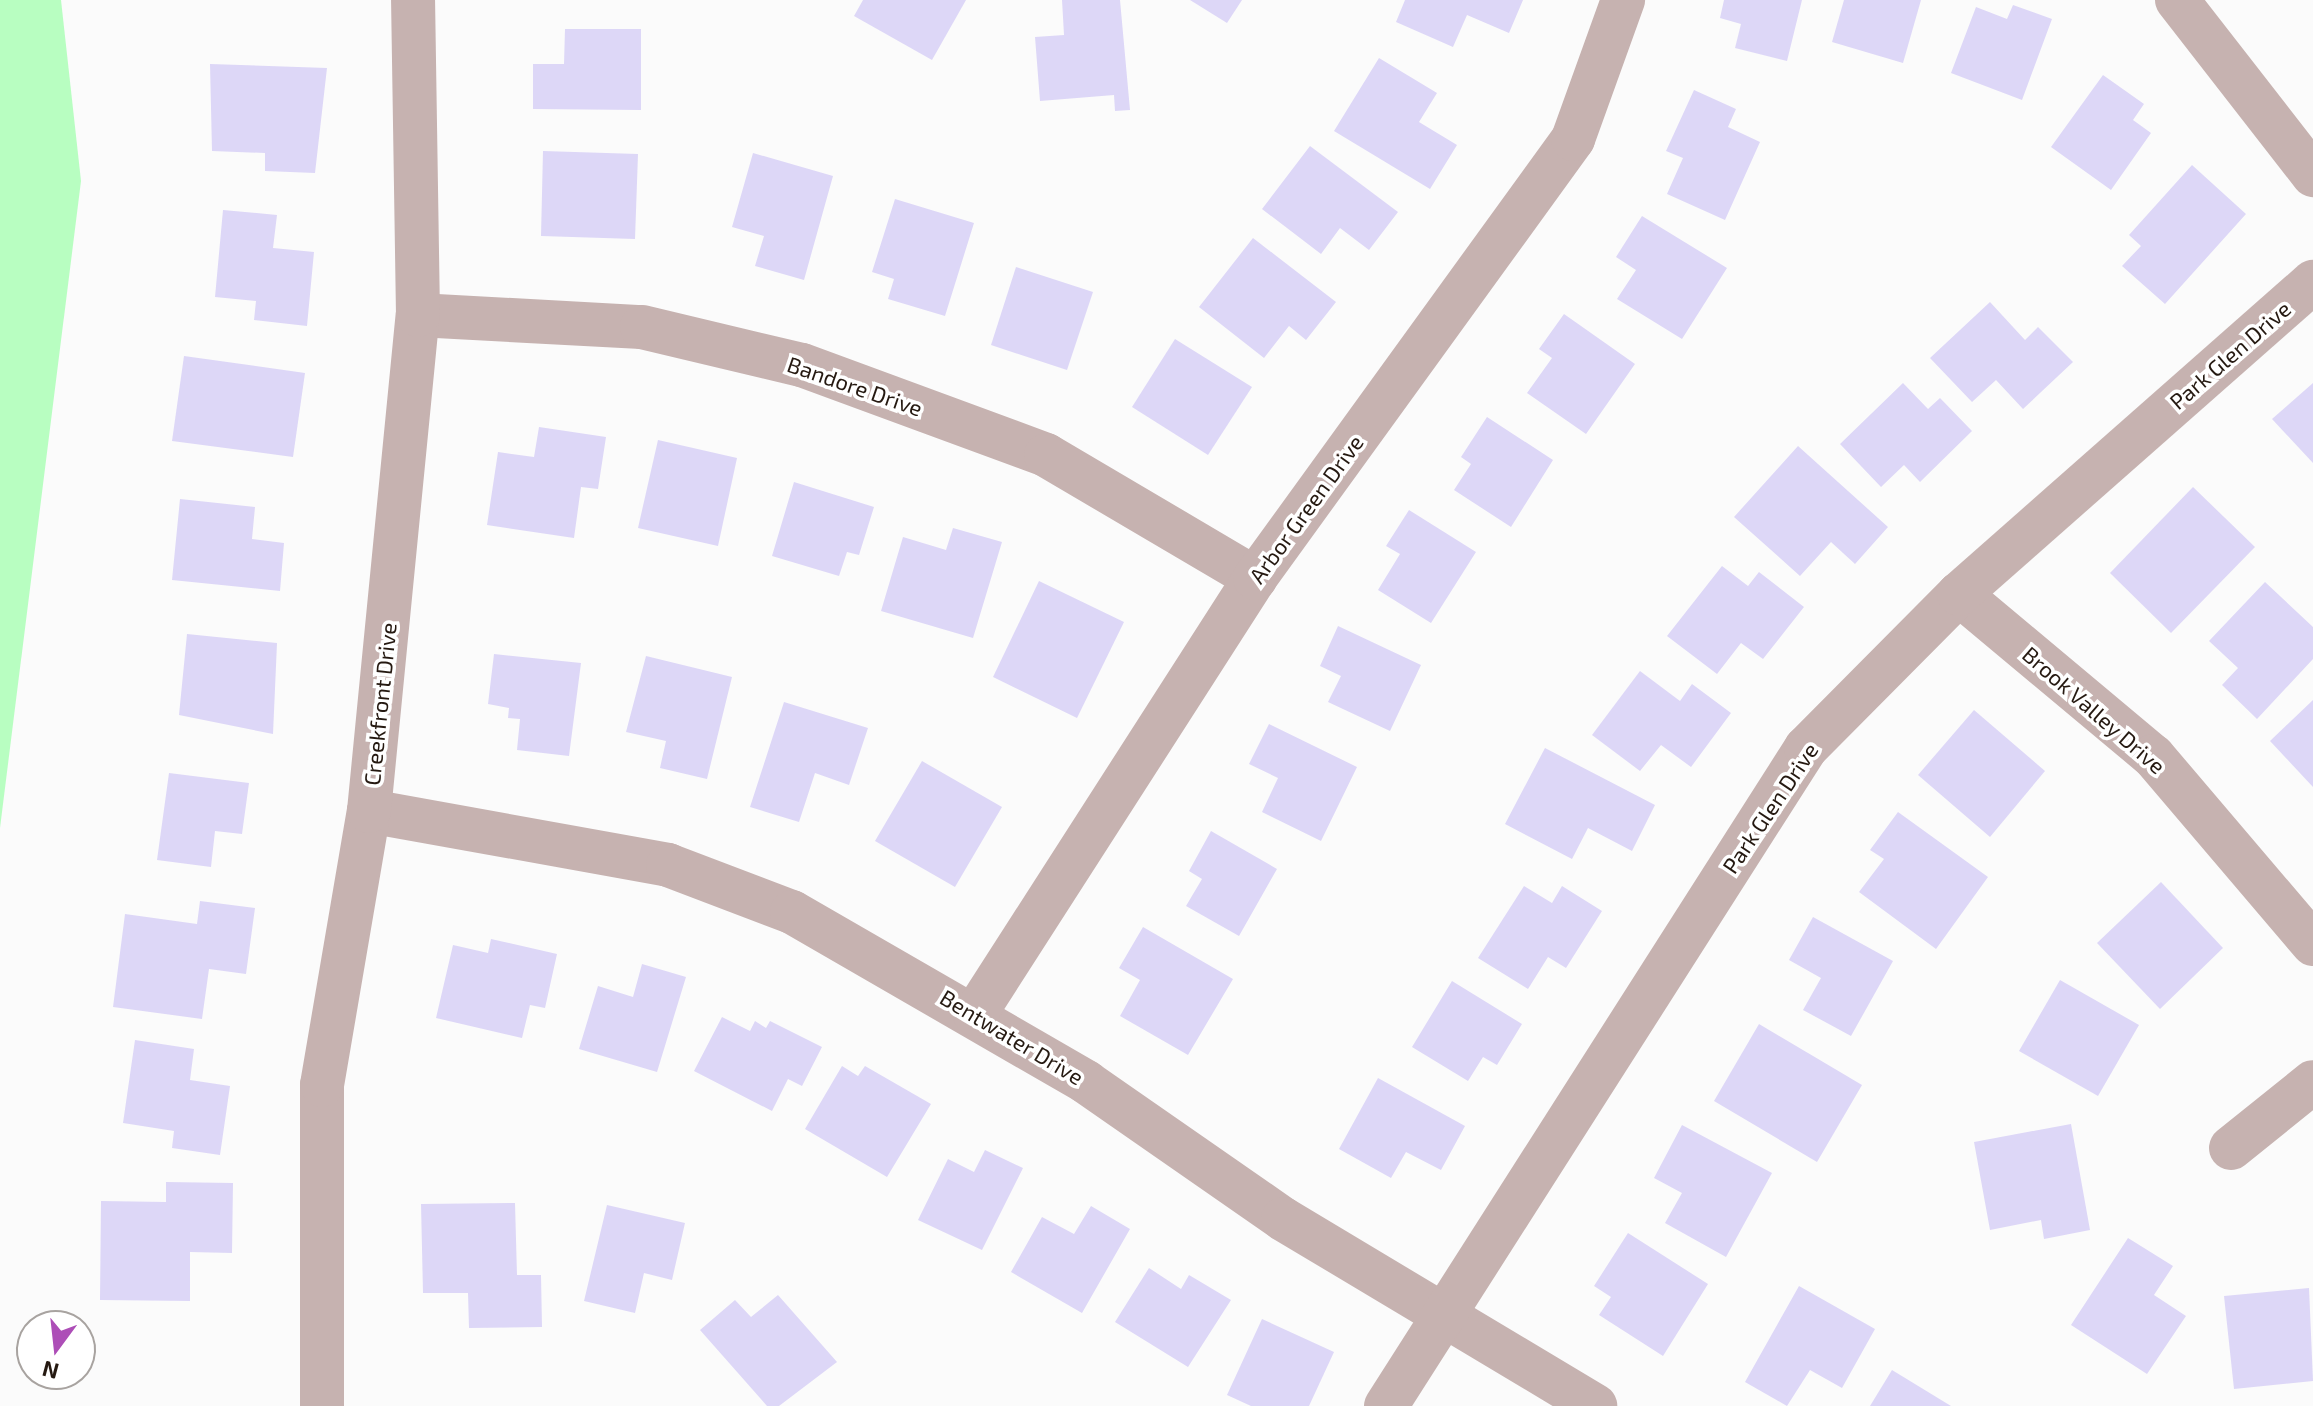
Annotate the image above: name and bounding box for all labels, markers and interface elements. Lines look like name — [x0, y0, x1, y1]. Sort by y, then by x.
street label: Park Glen Drive — [2164, 295, 2296, 415]
street label: Bandore Drive — [784, 351, 926, 421]
street label: Arbor Green Drive — [1243, 430, 1369, 588]
street label: Creekfront Drive — [358, 621, 402, 787]
street label: Brook Valley Drive — [2017, 640, 2171, 780]
street label: Park Glen Drive — [1717, 738, 1823, 878]
street label: Bentwater Drive — [935, 984, 1089, 1090]
north arrow — [16, 1310, 96, 1390]
text: N — [39, 1357, 61, 1386]

